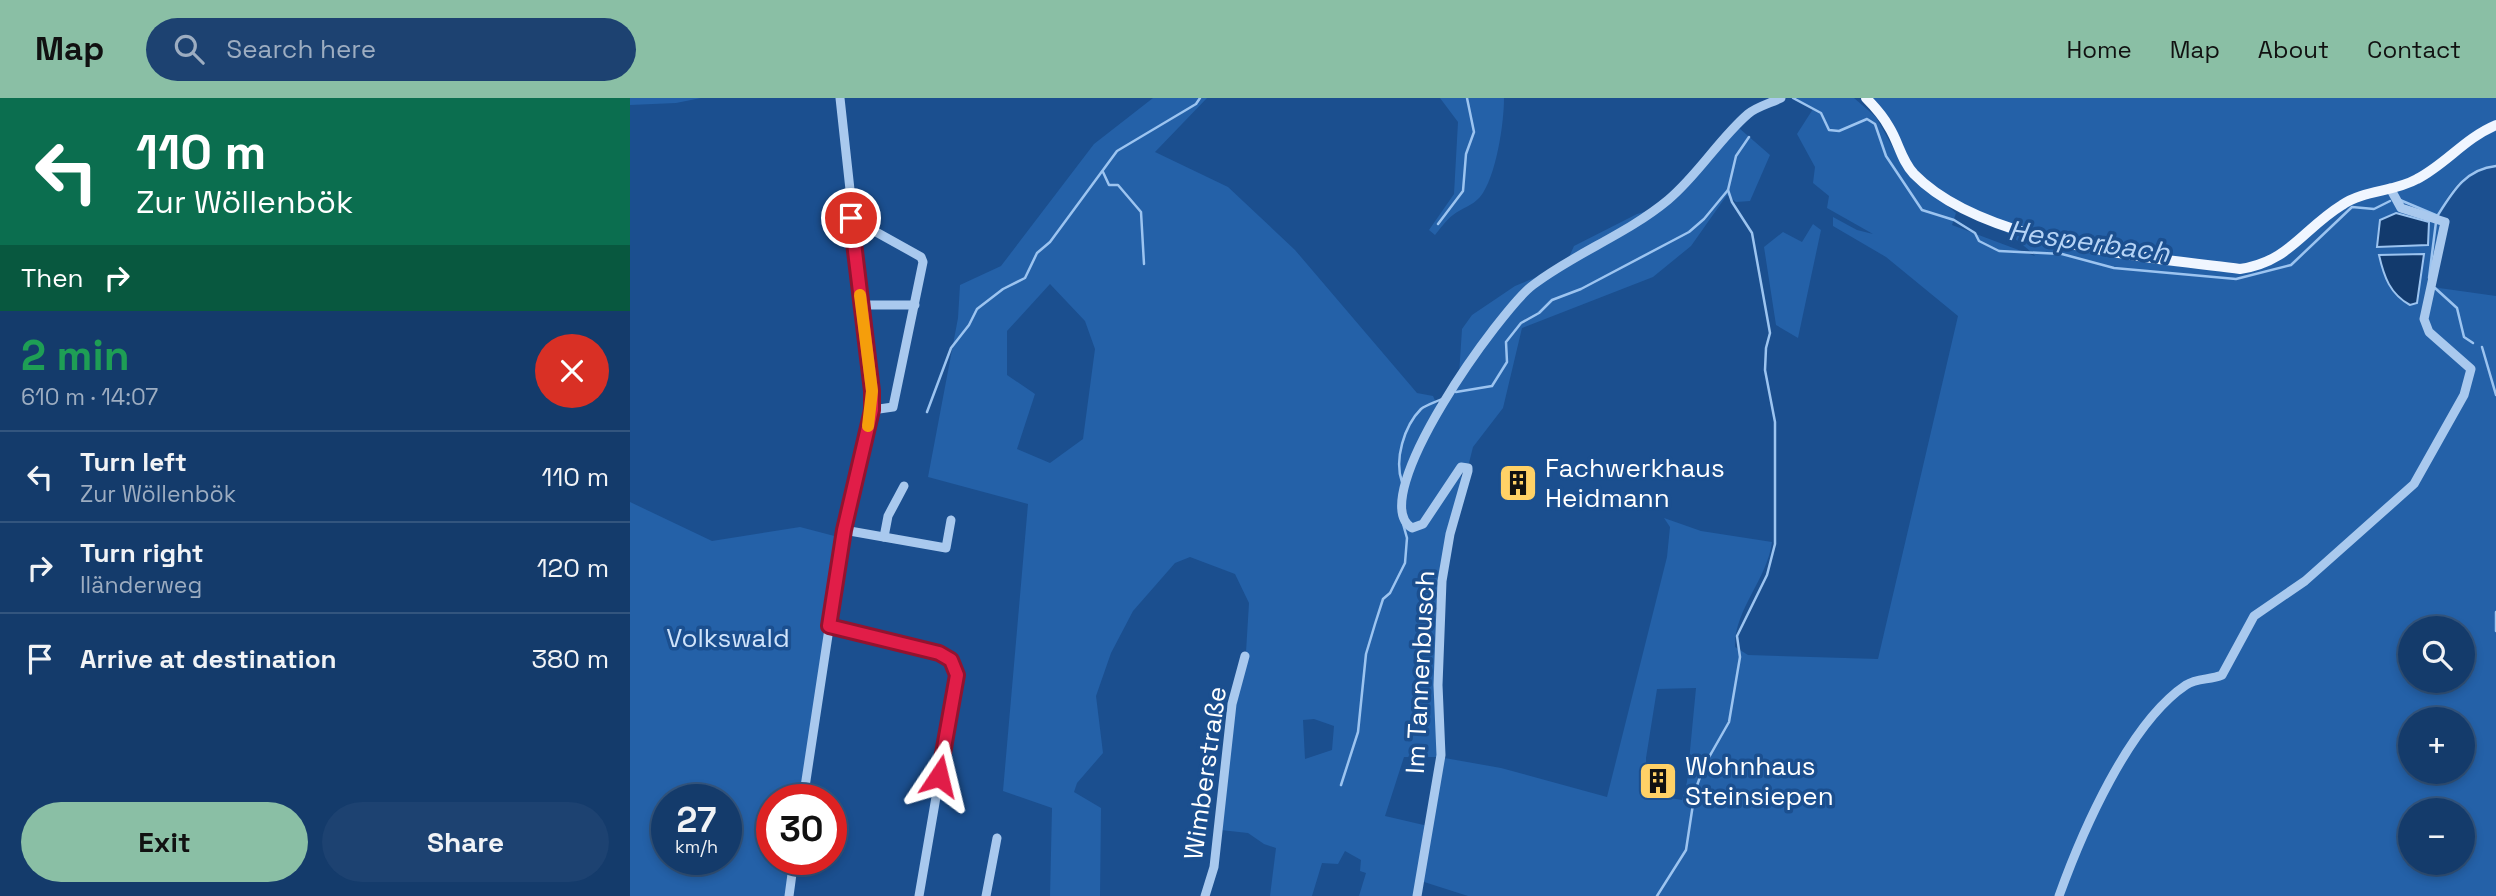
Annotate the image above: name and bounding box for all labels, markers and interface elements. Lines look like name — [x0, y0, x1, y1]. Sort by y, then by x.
search box — [146, 18, 636, 81]
text: Map — [35, 28, 104, 70]
icon: search — [170, 30, 208, 68]
text: Search here — [226, 32, 376, 66]
text: Home — [2066, 34, 2132, 65]
text: Map — [2170, 34, 2220, 65]
text: About — [2258, 34, 2329, 65]
text: Contact — [2367, 34, 2461, 65]
text: 110 m — [136, 121, 266, 183]
icon: left — [21, 126, 112, 217]
text: Zur Wöllenbök — [136, 182, 353, 222]
pin — [821, 188, 881, 248]
icon: arrive — [832, 199, 870, 237]
water label: Hesperbach — [2006, 212, 2173, 270]
icon: right — [98, 259, 136, 297]
text: Then — [21, 261, 84, 295]
text: 2 min — [21, 329, 130, 382]
button: close — [535, 334, 609, 408]
text: 610 m · 14:07 — [21, 382, 158, 412]
text: Turn left — [80, 445, 187, 479]
place label: Fachwerkhaus Heidmann — [1545, 451, 1725, 515]
icon: left — [21, 458, 59, 496]
text: 110 m — [542, 460, 609, 494]
building icon: Fachwerkhaus Heidmann — [1497, 462, 1539, 504]
text: Zur Wöllenbök — [80, 479, 236, 509]
text: Turn right — [80, 536, 204, 570]
icon: right — [21, 549, 59, 587]
text: 120 m — [537, 551, 609, 585]
street label: Im Tannenbusch — [1398, 569, 1442, 775]
text: Iländerweg — [80, 570, 202, 600]
map controls — [2398, 616, 2475, 875]
button: search — [2398, 616, 2475, 693]
park label: Volkswald — [666, 621, 790, 655]
icon: arrive — [21, 640, 59, 678]
text: Arrive at destination — [80, 642, 337, 676]
text: 380 m — [531, 642, 609, 676]
street label: Wimberstraße — [1176, 684, 1234, 862]
button: + — [2398, 707, 2475, 784]
position arrow — [902, 739, 976, 813]
place label: Wohnhaus Steinsiepen — [1685, 749, 1834, 813]
building icon: Wohnhaus Steinsiepen — [1637, 760, 1679, 802]
speed limit sign: 30 — [756, 784, 847, 875]
text: 27 — [677, 798, 716, 842]
button: − — [2398, 798, 2475, 875]
button: Exit — [21, 802, 308, 882]
button: Share — [322, 802, 609, 882]
text: km/h — [675, 835, 718, 858]

